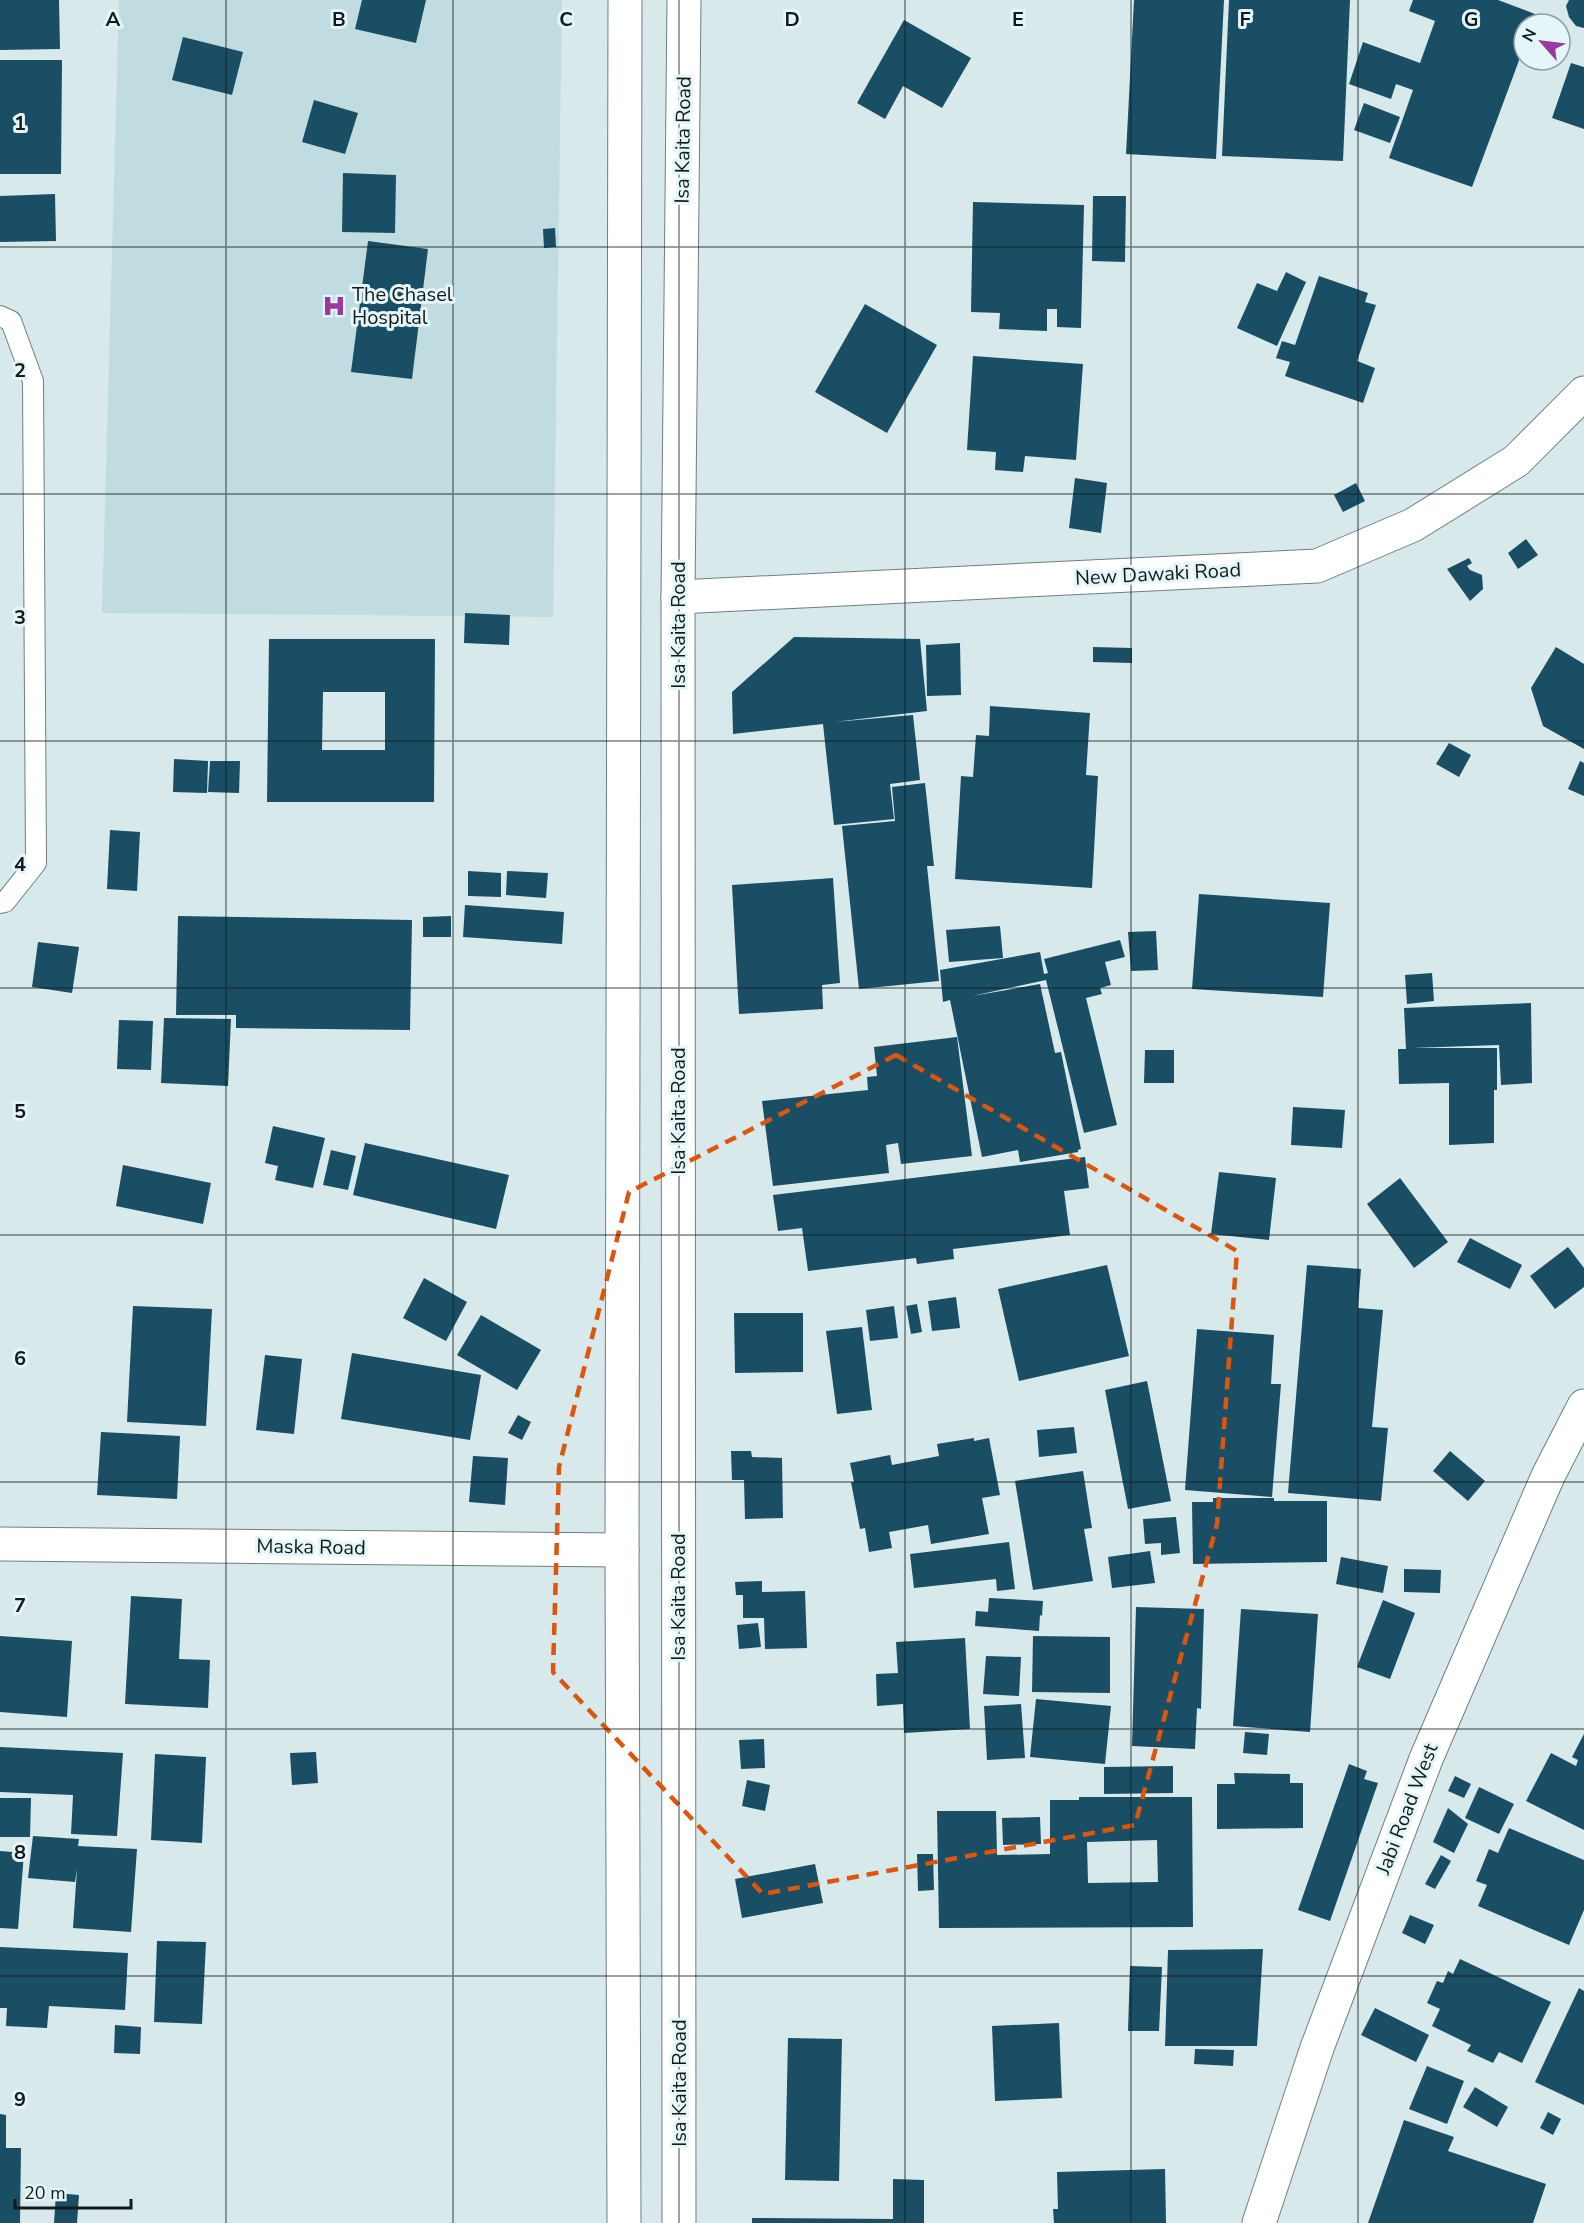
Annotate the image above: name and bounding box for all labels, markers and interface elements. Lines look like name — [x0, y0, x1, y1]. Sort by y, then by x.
text: A — [106, 6, 121, 33]
text: B — [332, 6, 346, 33]
text: C — [559, 6, 573, 33]
text: D — [784, 6, 800, 33]
text: E — [1012, 6, 1024, 33]
text: F — [1239, 6, 1251, 33]
text: G — [1464, 6, 1478, 33]
north arrow — [1512, 12, 1572, 72]
text: N — [1517, 25, 1542, 46]
street label: Isa Kaita Road — [668, 76, 698, 204]
text: 1 — [14, 110, 26, 137]
place label: The Chasel Hospital — [352, 281, 453, 331]
hospital icon: The Chasel Hospital — [321, 293, 347, 319]
text: 2 — [14, 357, 26, 384]
street label: New Dawaki Road — [1074, 556, 1242, 592]
street label: Isa Kaita Road — [665, 561, 692, 689]
text: 3 — [14, 604, 26, 631]
text: 4 — [14, 851, 26, 878]
street label: Isa Kaita Road — [665, 1047, 692, 1175]
text: 5 — [14, 1098, 26, 1125]
text: 6 — [14, 1345, 26, 1372]
street label: Maska Road — [256, 1533, 366, 1561]
street label: Isa Kaita Road — [665, 1533, 692, 1661]
text: 7 — [14, 1592, 26, 1619]
street label: Jabi Road West — [1369, 1739, 1445, 1879]
text: 8 — [14, 1839, 26, 1866]
street label: Isa Kaita Road — [666, 2019, 693, 2147]
text: 9 — [14, 2086, 26, 2113]
scale bar — [15, 2172, 130, 2210]
text: 20 m — [24, 2181, 66, 2205]

